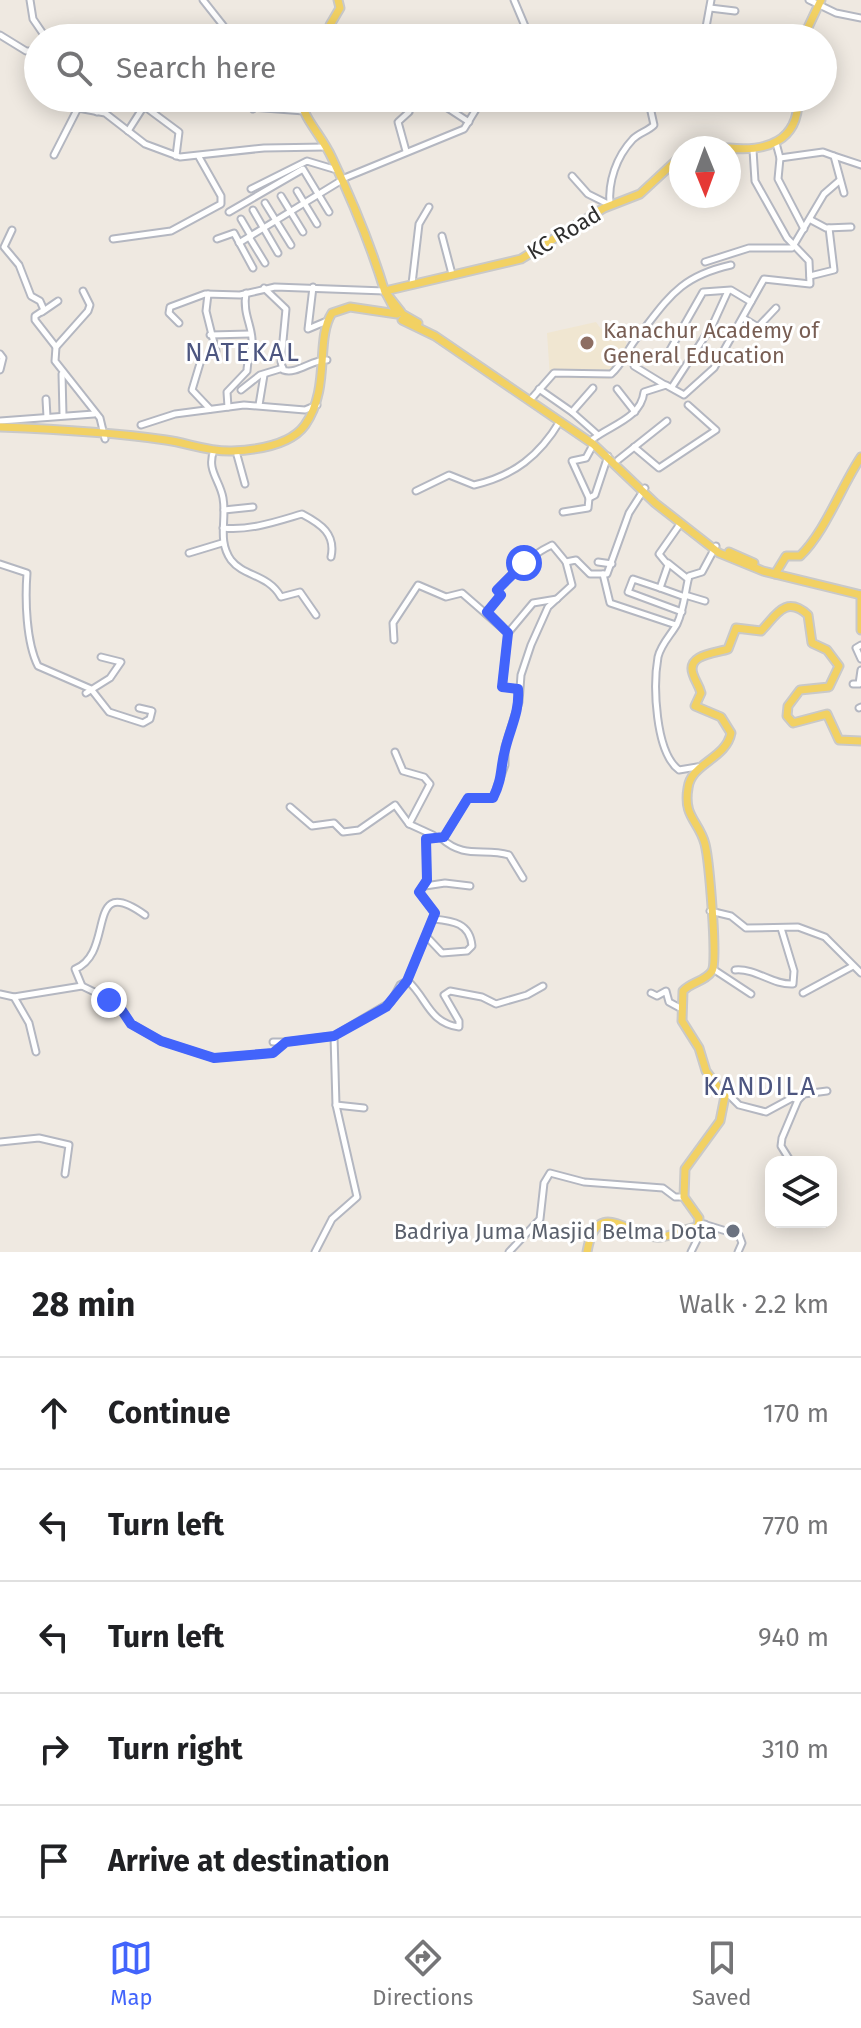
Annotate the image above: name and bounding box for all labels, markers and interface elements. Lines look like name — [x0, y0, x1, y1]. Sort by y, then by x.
search box — [24, 24, 837, 112]
icon: search — [52, 46, 96, 90]
text: Search here — [116, 50, 276, 86]
north arrow — [669, 136, 741, 208]
street label: KC Road — [522, 200, 606, 266]
place label: Kanachur Academy of General Education — [603, 317, 820, 369]
marker: Kanachur Academy of General Education — [578, 334, 596, 352]
district label: NATEKAL — [185, 337, 301, 368]
route start — [506, 545, 542, 581]
route end — [91, 982, 127, 1018]
district label: KANDILA — [703, 1071, 817, 1102]
map controls — [765, 1156, 837, 1228]
button: layers — [765, 1156, 837, 1228]
place label: Badriya Juma Masjid Belma Dota — [394, 1218, 717, 1245]
marker: Badriya Juma Masjid Belma Dota — [724, 1222, 742, 1240]
text: 28 min — [32, 1284, 135, 1325]
text: Walk · 2.2 km — [679, 1289, 829, 1320]
icon: ahead — [32, 1391, 76, 1435]
text: Continue — [108, 1395, 231, 1431]
text: 170 m — [763, 1398, 829, 1429]
icon: left — [32, 1503, 76, 1547]
text: Turn left — [108, 1507, 224, 1543]
text: 770 m — [763, 1510, 829, 1541]
icon: left — [32, 1615, 76, 1659]
text: Turn left — [108, 1619, 224, 1655]
text: 940 m — [758, 1622, 829, 1653]
icon: right — [32, 1727, 76, 1771]
text: Turn right — [108, 1731, 243, 1767]
text: 310 m — [762, 1734, 829, 1765]
icon: arrive — [32, 1839, 76, 1883]
text: Arrive at destination — [108, 1843, 390, 1879]
tab: Map — [109, 1936, 153, 2011]
tab: Directions — [372, 1936, 473, 2011]
tab: Saved — [692, 1936, 752, 2011]

